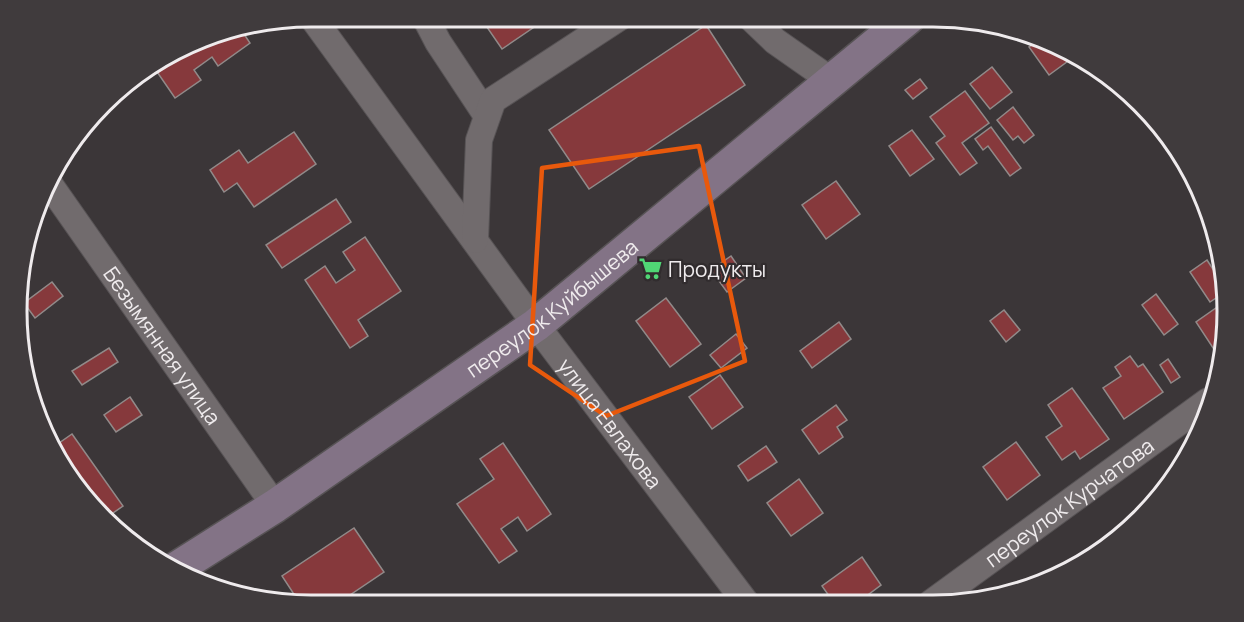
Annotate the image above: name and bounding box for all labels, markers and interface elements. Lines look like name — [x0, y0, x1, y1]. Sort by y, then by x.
street label: переулок Куйбышева — [460, 233, 644, 384]
place label: Продукты — [668, 255, 766, 283]
supermarket icon: Продукты — [637, 256, 663, 282]
street label: Безымянная улица — [97, 261, 228, 430]
street label: улица Евлахова — [552, 352, 669, 494]
street label: переулок Курчатова — [979, 431, 1159, 573]

